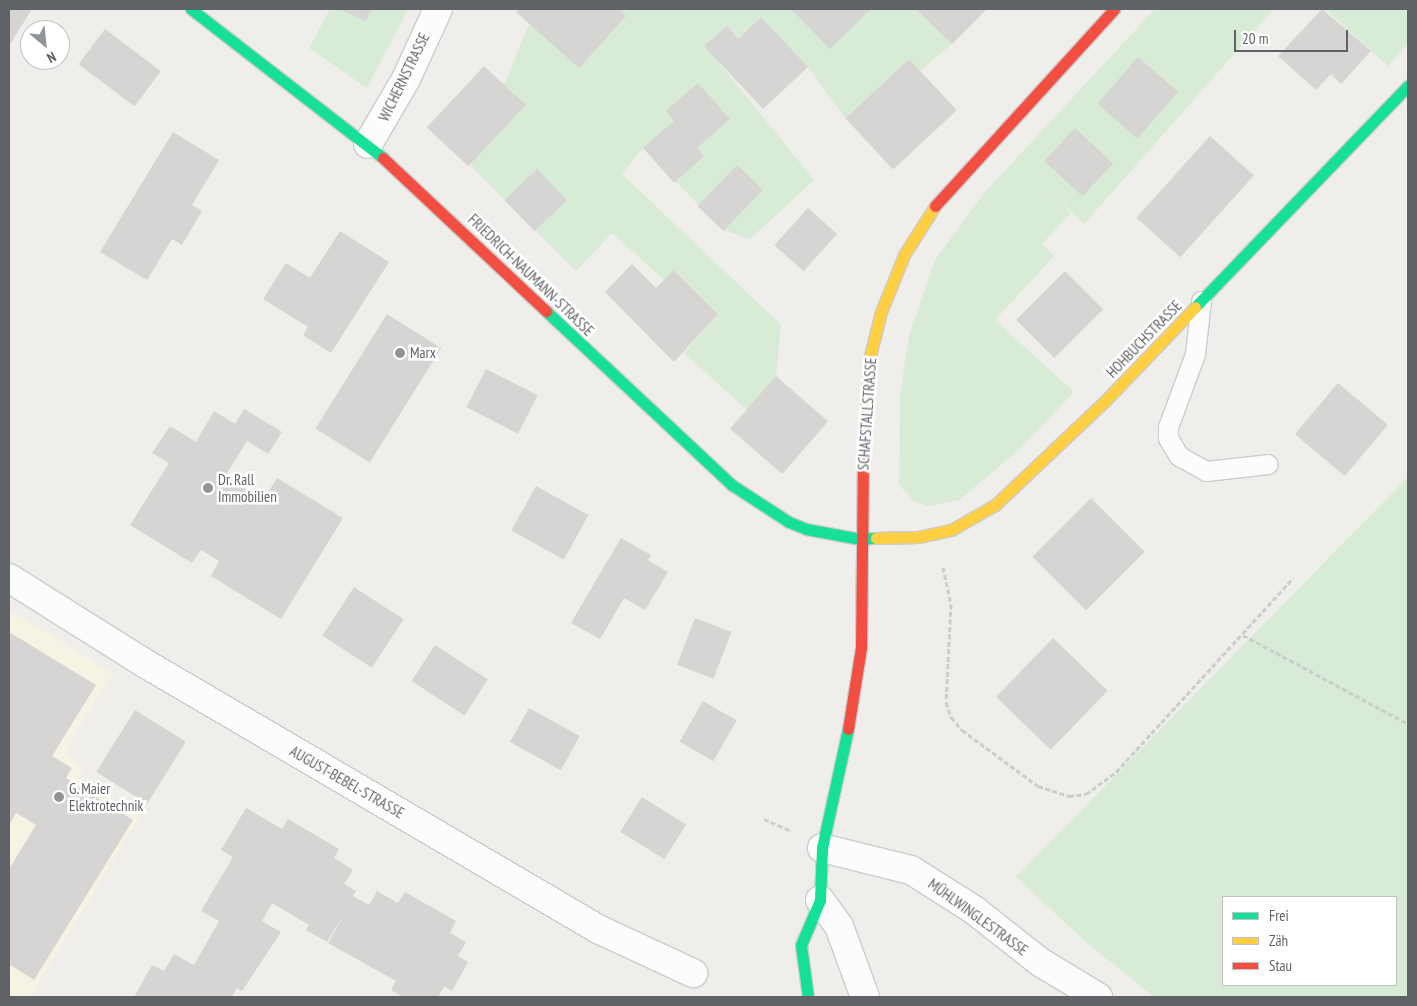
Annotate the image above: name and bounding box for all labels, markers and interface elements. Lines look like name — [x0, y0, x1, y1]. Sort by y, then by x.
north arrow — [20, 20, 70, 70]
scale bar — [1237, 20, 1351, 52]
text: 20 m — [1242, 29, 1268, 48]
street label: WICHERNSTRASSE — [375, 30, 433, 124]
text: N — [44, 48, 59, 67]
street label: FRIEDRICH-NAUMANN-STRASSE — [464, 210, 598, 340]
street label: HOHBUCHSTRASSE — [1103, 297, 1185, 381]
place label: Marx — [410, 344, 436, 362]
marker: Marx — [394, 347, 406, 359]
street label: SCHAFSTALLSTRASSE — [854, 357, 880, 471]
place label: Dr. Rall Immobilien — [218, 470, 277, 505]
marker: Dr. Rall Immobilien — [202, 482, 214, 494]
street label: AUGUST-BEBEL-STRASSE — [287, 742, 407, 822]
place label: G. Maier Elektrotechnik — [69, 779, 143, 814]
marker: G. Maier Elektrotechnik — [53, 791, 65, 803]
street label: MÜHLWINGLESTRASSE — [925, 875, 1031, 959]
legend — [1222, 896, 1397, 986]
text: Frei — [1269, 906, 1289, 925]
text: Zäh — [1269, 931, 1288, 950]
text: Stau — [1269, 956, 1292, 975]

